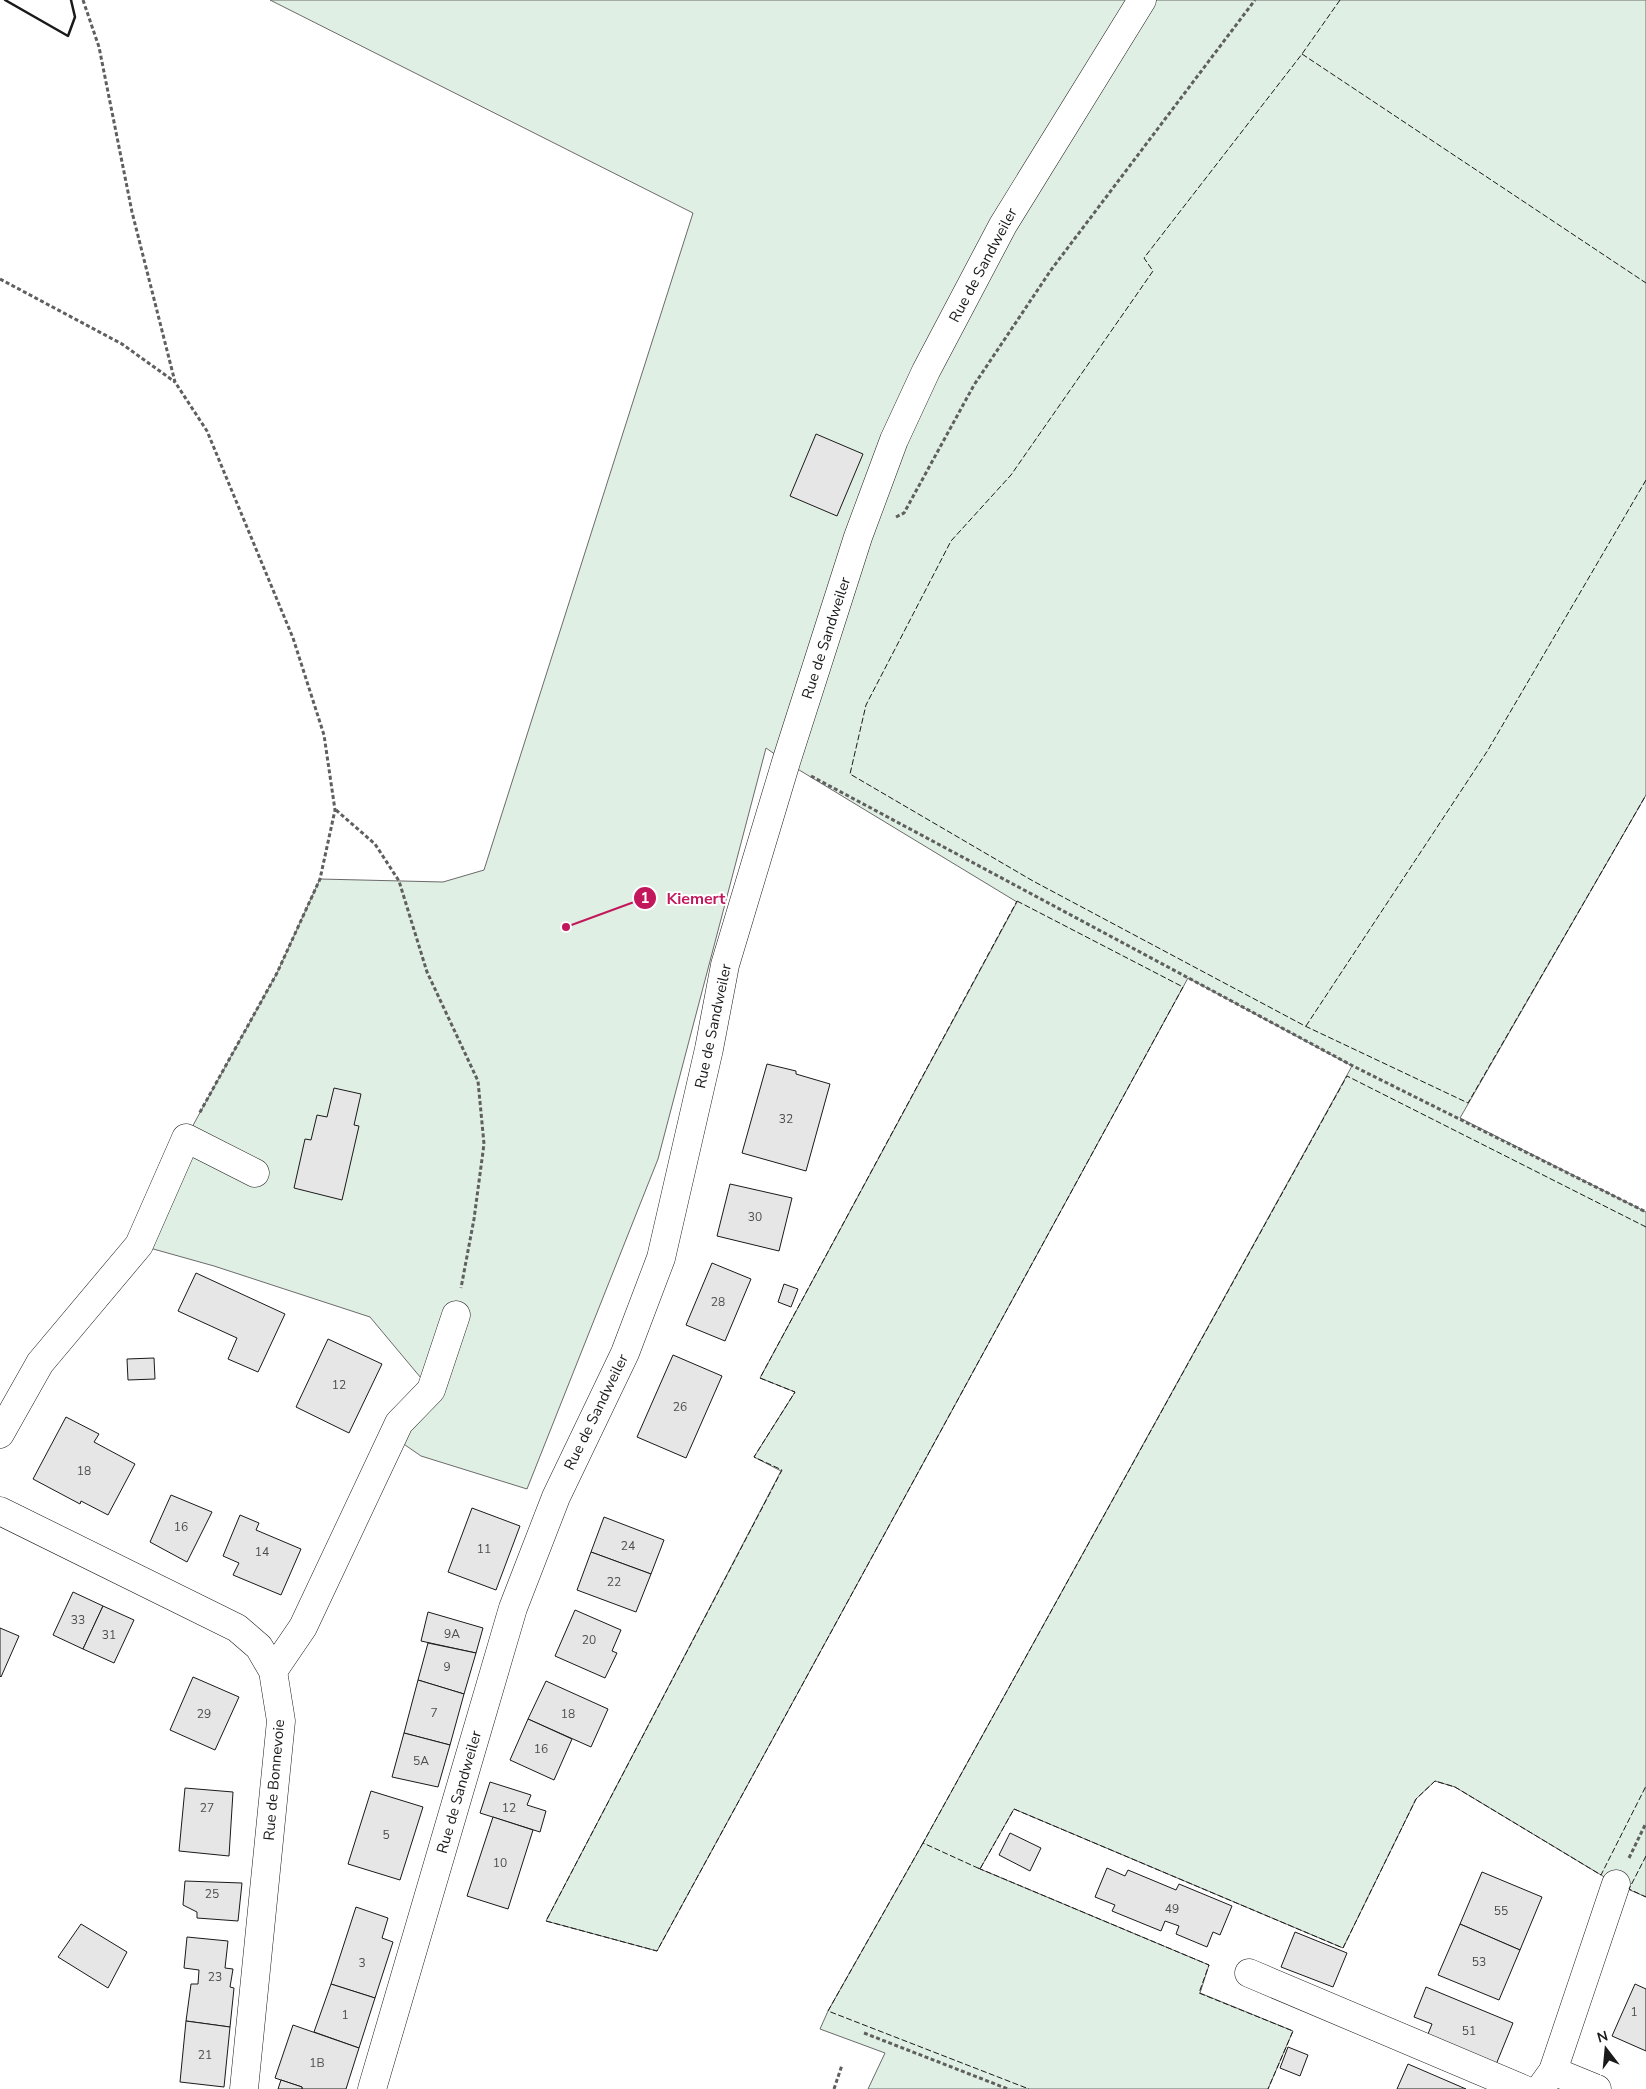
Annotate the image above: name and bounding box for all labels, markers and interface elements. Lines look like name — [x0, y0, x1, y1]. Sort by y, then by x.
street label: Rue de Sandweiler — [944, 204, 1022, 326]
street label: Rue de Sandweiler — [797, 574, 855, 701]
callout: Kiemert — [632, 883, 736, 914]
text: 1 — [640, 888, 650, 908]
text: Kiemert — [667, 888, 726, 910]
street label: Rue de Sandweiler — [690, 961, 736, 1090]
house number: 32 — [779, 1111, 793, 1127]
house number: 30 — [748, 1209, 762, 1225]
house number: 28 — [711, 1294, 725, 1310]
street label: Rue de Sandweiler — [559, 1350, 633, 1473]
house number: 12 — [332, 1377, 346, 1393]
house number: 26 — [673, 1399, 687, 1415]
house number: 18 — [77, 1463, 91, 1479]
house number: 16 — [174, 1519, 188, 1535]
house number: 24 — [621, 1538, 635, 1554]
house number: 11 — [477, 1541, 491, 1557]
house number: 14 — [255, 1544, 269, 1560]
house number: 22 — [607, 1574, 621, 1590]
house number: 33 — [71, 1612, 85, 1628]
house number: 9A — [444, 1626, 460, 1642]
house number: 31 — [102, 1627, 116, 1643]
house number: 20 — [582, 1632, 596, 1648]
house number: 9 — [443, 1659, 451, 1675]
house number: 7 — [430, 1705, 438, 1721]
house number: 29 — [197, 1706, 211, 1722]
house number: 18 — [561, 1706, 575, 1722]
street label: Rue de Bonnevoie — [259, 1718, 289, 1841]
street label: Rue de Sandweiler — [432, 1728, 486, 1856]
house number: 16 — [534, 1741, 548, 1757]
house number: 5A — [413, 1753, 429, 1769]
house number: 27 — [200, 1800, 214, 1816]
house number: 12 — [502, 1800, 516, 1816]
house number: 5 — [382, 1827, 390, 1843]
house number: 10 — [493, 1855, 507, 1871]
house number: 25 — [205, 1886, 219, 1902]
house number: 49 — [1165, 1901, 1179, 1917]
house number: 55 — [1494, 1903, 1508, 1919]
house number: 53 — [1472, 1954, 1486, 1970]
house number: 3 — [358, 1955, 366, 1971]
house number: 23 — [208, 1969, 222, 1985]
house number: 1 — [1630, 2004, 1638, 2020]
house number: 1 — [341, 2007, 349, 2023]
house number: 51 — [1462, 2023, 1476, 2039]
north arrow — [1581, 2024, 1631, 2074]
text: N — [1595, 2026, 1610, 2048]
house number: 21 — [198, 2047, 212, 2063]
house number: 1B — [309, 2055, 325, 2071]

